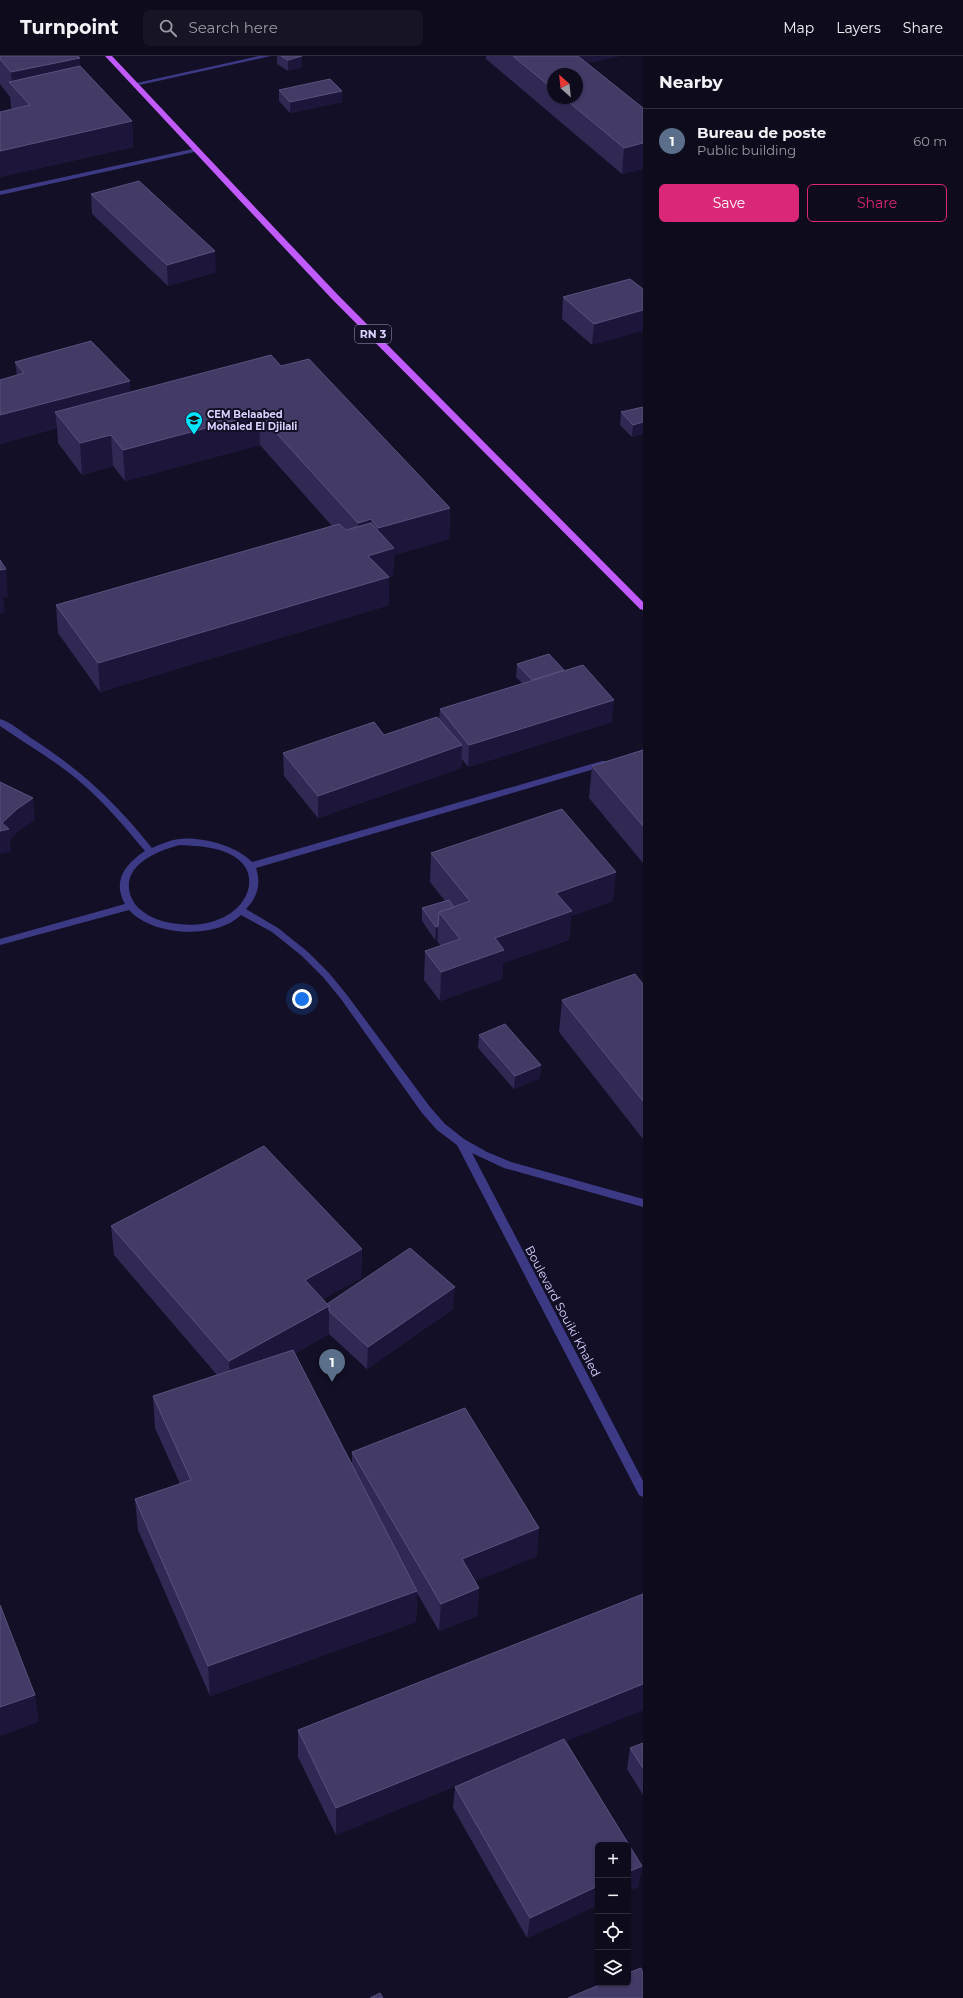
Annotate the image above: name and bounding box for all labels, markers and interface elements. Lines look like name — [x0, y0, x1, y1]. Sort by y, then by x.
search box — [143, 10, 423, 46]
text: Turnpoint — [20, 16, 119, 39]
icon: search — [157, 17, 179, 39]
text: Search here — [189, 18, 278, 37]
text: Map — [783, 19, 814, 37]
text: Layers — [836, 19, 881, 37]
text: Share — [903, 19, 943, 37]
north arrow — [547, 68, 583, 104]
text: Nearby — [659, 72, 723, 92]
text: Bureau de poste — [697, 123, 826, 142]
text: 1 — [669, 133, 675, 149]
text: 60 m — [913, 133, 947, 149]
text: Public building — [697, 142, 796, 158]
button: Save — [659, 184, 799, 222]
button: Share — [807, 184, 947, 222]
road number: RN 3 — [355, 325, 391, 343]
place label: CEM Belaabed Mohaled El Djilali — [207, 408, 297, 433]
school or university icon: CEM Belaabed Mohaled El Djilali — [184, 410, 204, 435]
your location — [292, 989, 312, 1009]
street label: Boulevard Souiki Khaled — [522, 1243, 604, 1379]
pin: 1 — [319, 1349, 345, 1382]
map controls — [595, 1842, 631, 1986]
button: + — [595, 1842, 631, 1878]
button: − — [595, 1878, 631, 1914]
button: locate — [595, 1914, 631, 1950]
button: layers — [595, 1950, 631, 1986]

